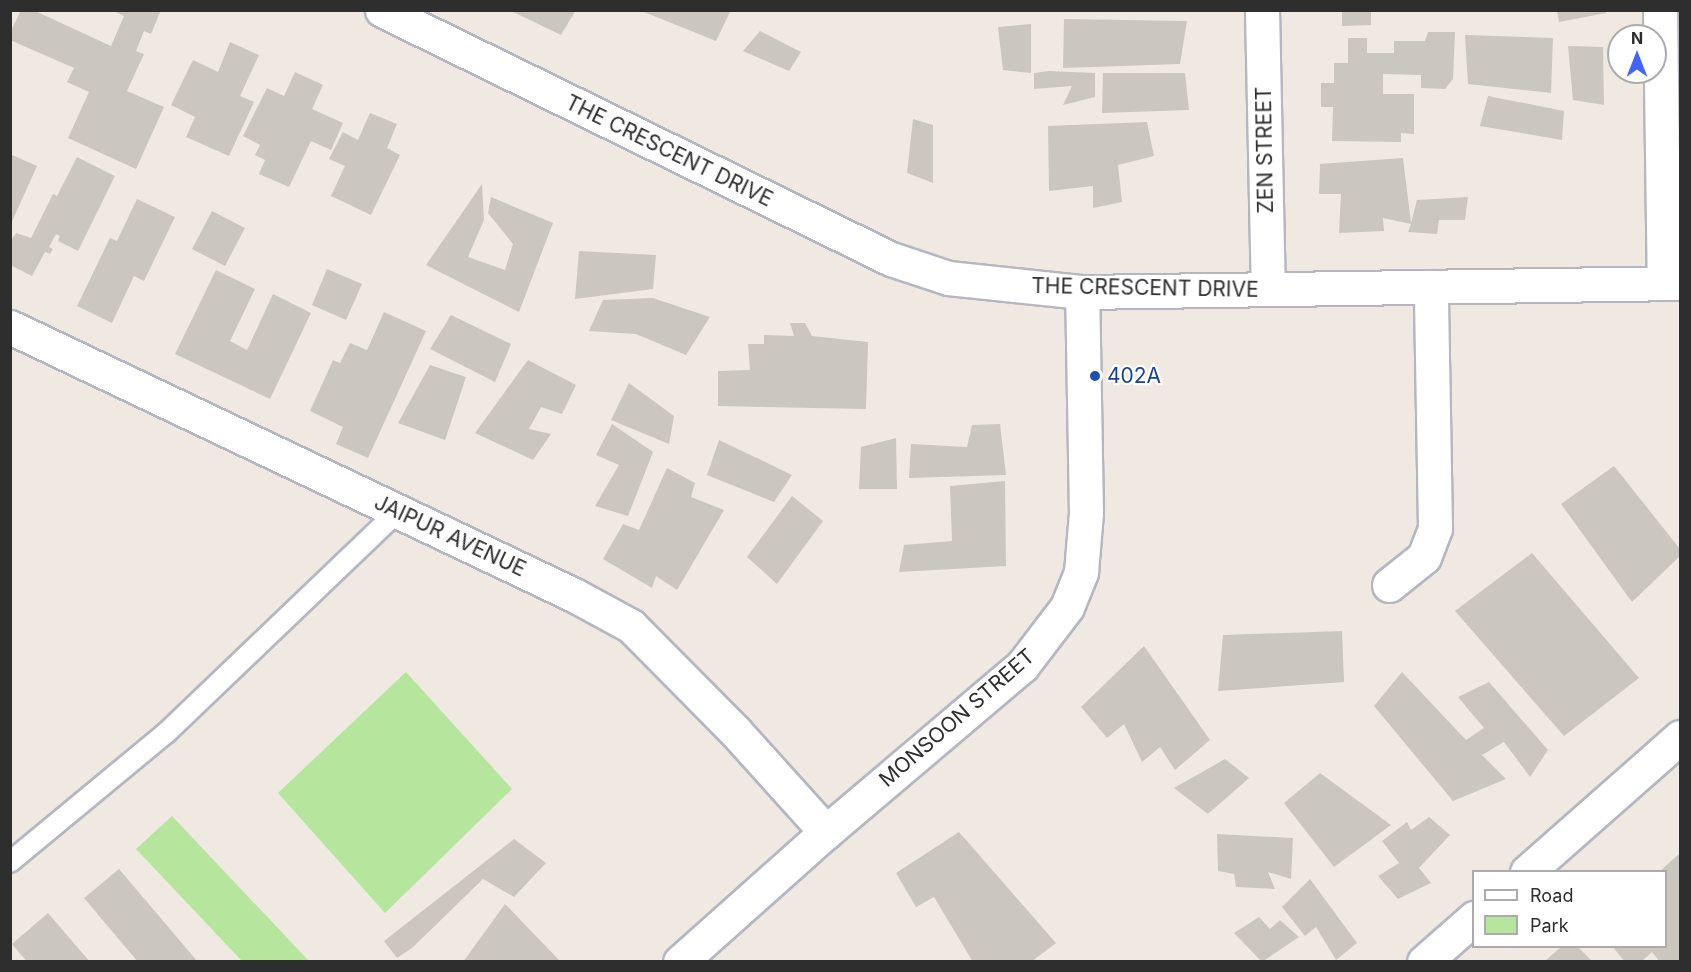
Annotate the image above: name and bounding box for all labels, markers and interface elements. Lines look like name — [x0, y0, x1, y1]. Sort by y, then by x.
north arrow — [1607, 24, 1667, 84]
text: N — [1631, 28, 1643, 48]
street label: ZEN STREET — [1251, 86, 1279, 214]
street label: THE CRESCENT DRIVE — [561, 90, 777, 212]
street label: THE CRESCENT DRIVE — [1031, 273, 1259, 303]
place label: 402A — [1107, 363, 1161, 389]
marker: 402A — [1088, 369, 1102, 383]
street label: JAIPUR AVENUE — [370, 490, 530, 582]
street label: MONSOON STREET — [874, 644, 1040, 792]
legend — [1472, 870, 1667, 948]
text: Road — [1530, 885, 1573, 906]
text: Park — [1530, 915, 1569, 936]

